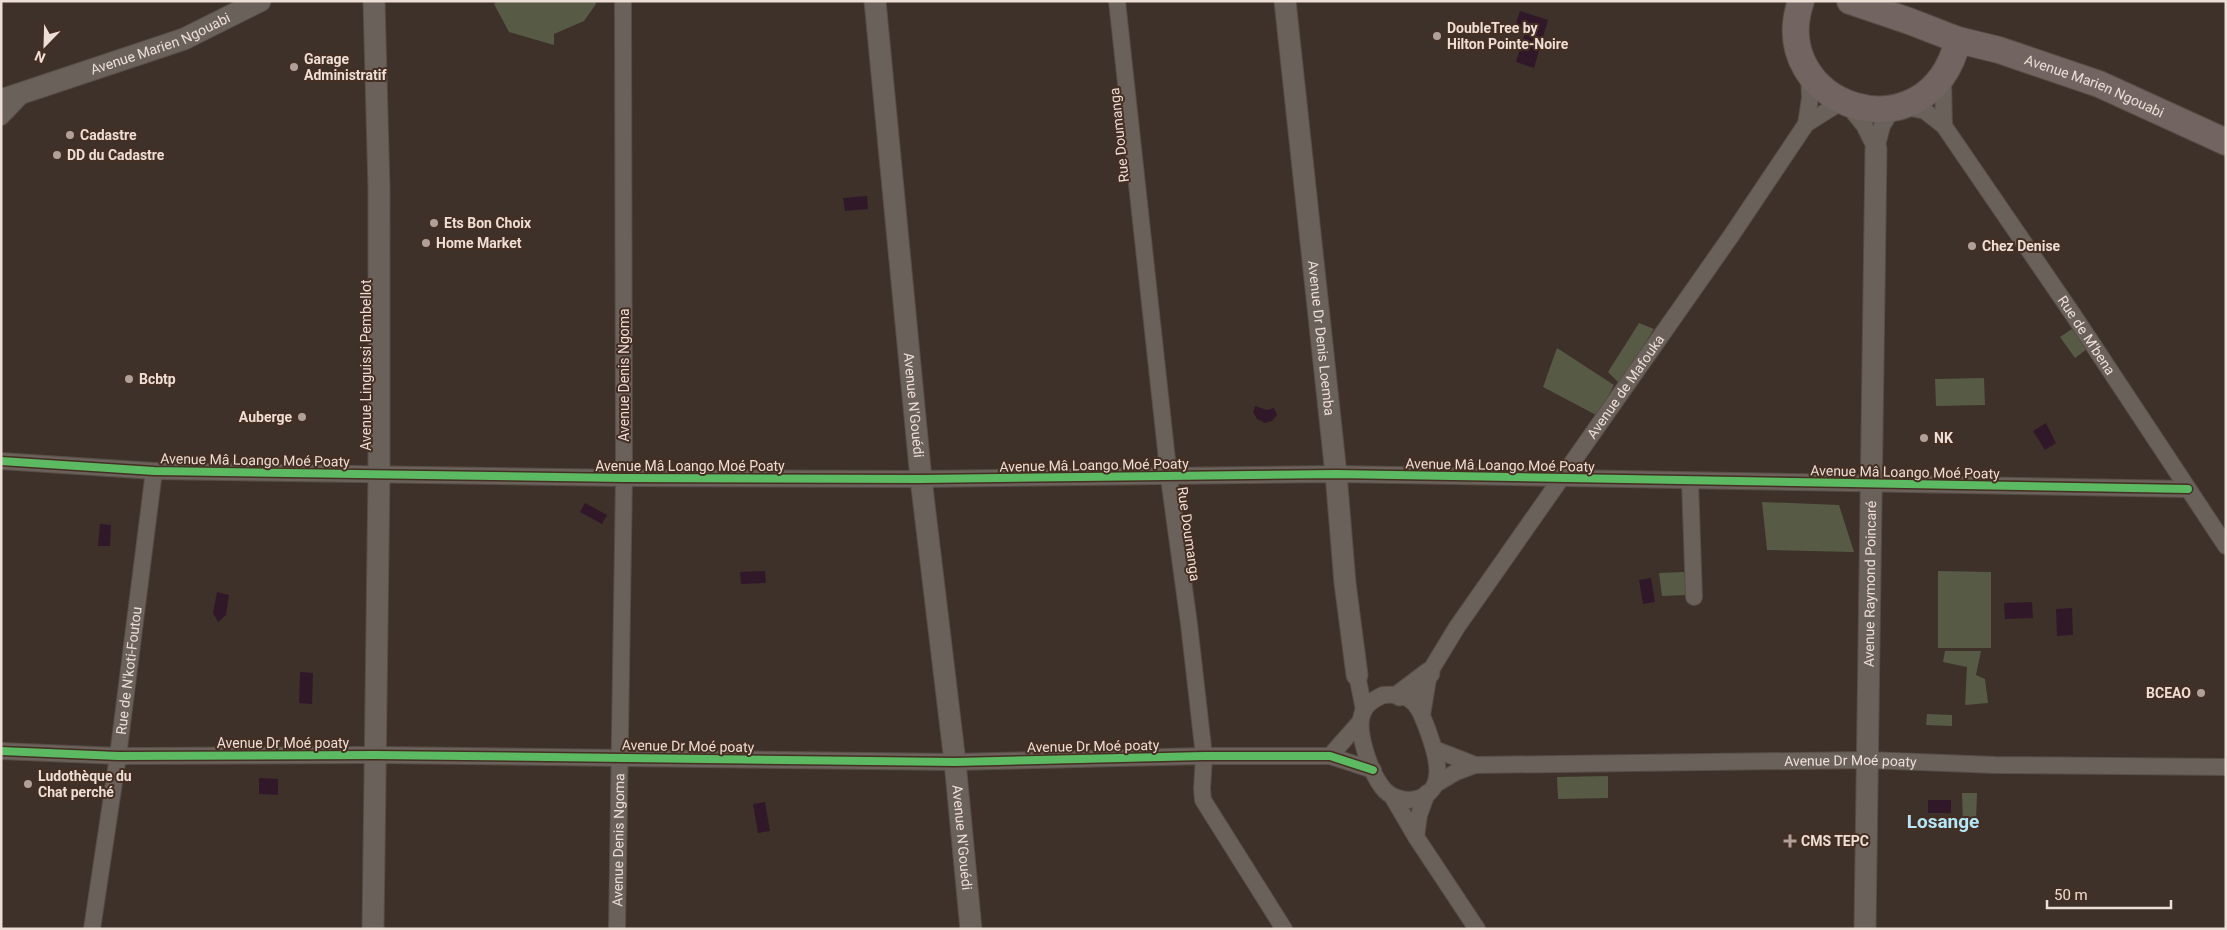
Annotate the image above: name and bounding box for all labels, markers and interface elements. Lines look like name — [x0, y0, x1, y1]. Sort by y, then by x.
street label: Avenue Marien Ngouabi — [88, 9, 233, 78]
north arrow — [20, 20, 70, 70]
place label: DoubleTree by Hilton Pointe-Noire — [1447, 20, 1569, 52]
marker: DoubleTree by Hilton Pointe-Noire — [1431, 30, 1443, 42]
text: N — [32, 48, 48, 66]
place label: Garage Administratif — [304, 51, 387, 83]
street label: Avenue Marien Ngouabi — [2023, 51, 2167, 121]
marker: Garage Administratif — [288, 61, 300, 73]
street label: Rue Doumanga — [1106, 87, 1132, 183]
place label: Cadastre — [80, 127, 137, 143]
marker: Cadastre — [64, 129, 76, 141]
place label: DD du Cadastre — [67, 147, 165, 163]
marker: DD du Cadastre — [51, 149, 63, 161]
place label: Ets Bon Choix — [444, 215, 532, 231]
marker: Ets Bon Choix — [428, 217, 440, 229]
place label: Home Market — [436, 235, 522, 251]
marker: Home Market — [420, 237, 432, 249]
place label: Chez Denise — [1982, 238, 2061, 254]
marker: Chez Denise — [1966, 240, 1978, 252]
street label: Avenue Dr Denis Loemba — [1305, 260, 1338, 416]
street label: Avenue Linguissi Pembellot — [358, 279, 374, 451]
street label: Rue de M'bena — [2055, 293, 2119, 378]
street label: Avenue Denis Ngoma — [616, 308, 632, 442]
street label: Avenue de Mafouka — [1584, 332, 1667, 442]
street label: Avenue N'Gouédi — [901, 352, 927, 459]
place label: Bcbtp — [139, 371, 176, 387]
marker: Bcbtp — [123, 373, 135, 385]
place label: Auberge — [239, 409, 292, 425]
marker: Auberge — [296, 411, 308, 423]
place label: NK — [1934, 430, 1953, 446]
marker: NK — [1918, 432, 1930, 444]
street label: Avenue Mâ Loango Moé Poaty — [160, 450, 350, 470]
street label: Avenue Mâ Loango Moé Poaty — [999, 455, 1189, 475]
street label: Avenue Mâ Loango Moé Poaty — [1405, 455, 1595, 475]
street label: Avenue Mâ Loango Moé Poaty — [595, 458, 785, 474]
street label: Avenue Mâ Loango Moé Poaty — [1810, 462, 2000, 482]
street label: Rue Doumanga — [1174, 486, 1204, 582]
street label: Avenue Raymond Poincaré — [1861, 501, 1879, 667]
street label: Rue de N'koti-Foutou — [113, 606, 145, 736]
place label: BCEAO — [2146, 685, 2191, 701]
marker: BCEAO — [2195, 687, 2207, 699]
street label: Avenue Dr Moé poaty — [217, 735, 350, 751]
street label: Avenue Dr Moé poaty — [622, 737, 755, 755]
street label: Avenue Dr Moé poaty — [1027, 737, 1160, 755]
street label: Avenue Dr Moé poaty — [1784, 752, 1917, 770]
place label: Ludothèque du Chat perché — [38, 768, 132, 800]
street label: Avenue Denis Ngoma — [609, 773, 627, 907]
marker: Ludothèque du Chat perché — [22, 778, 34, 790]
street label: Avenue N'Gouédi — [949, 784, 975, 891]
district label: Losange — [1907, 810, 1979, 833]
place label: CMS TEPC — [1801, 833, 1869, 849]
marker: CMS TEPC — [1783, 834, 1797, 848]
scale bar — [2047, 878, 2171, 910]
text: 50 m — [2054, 886, 2088, 904]

